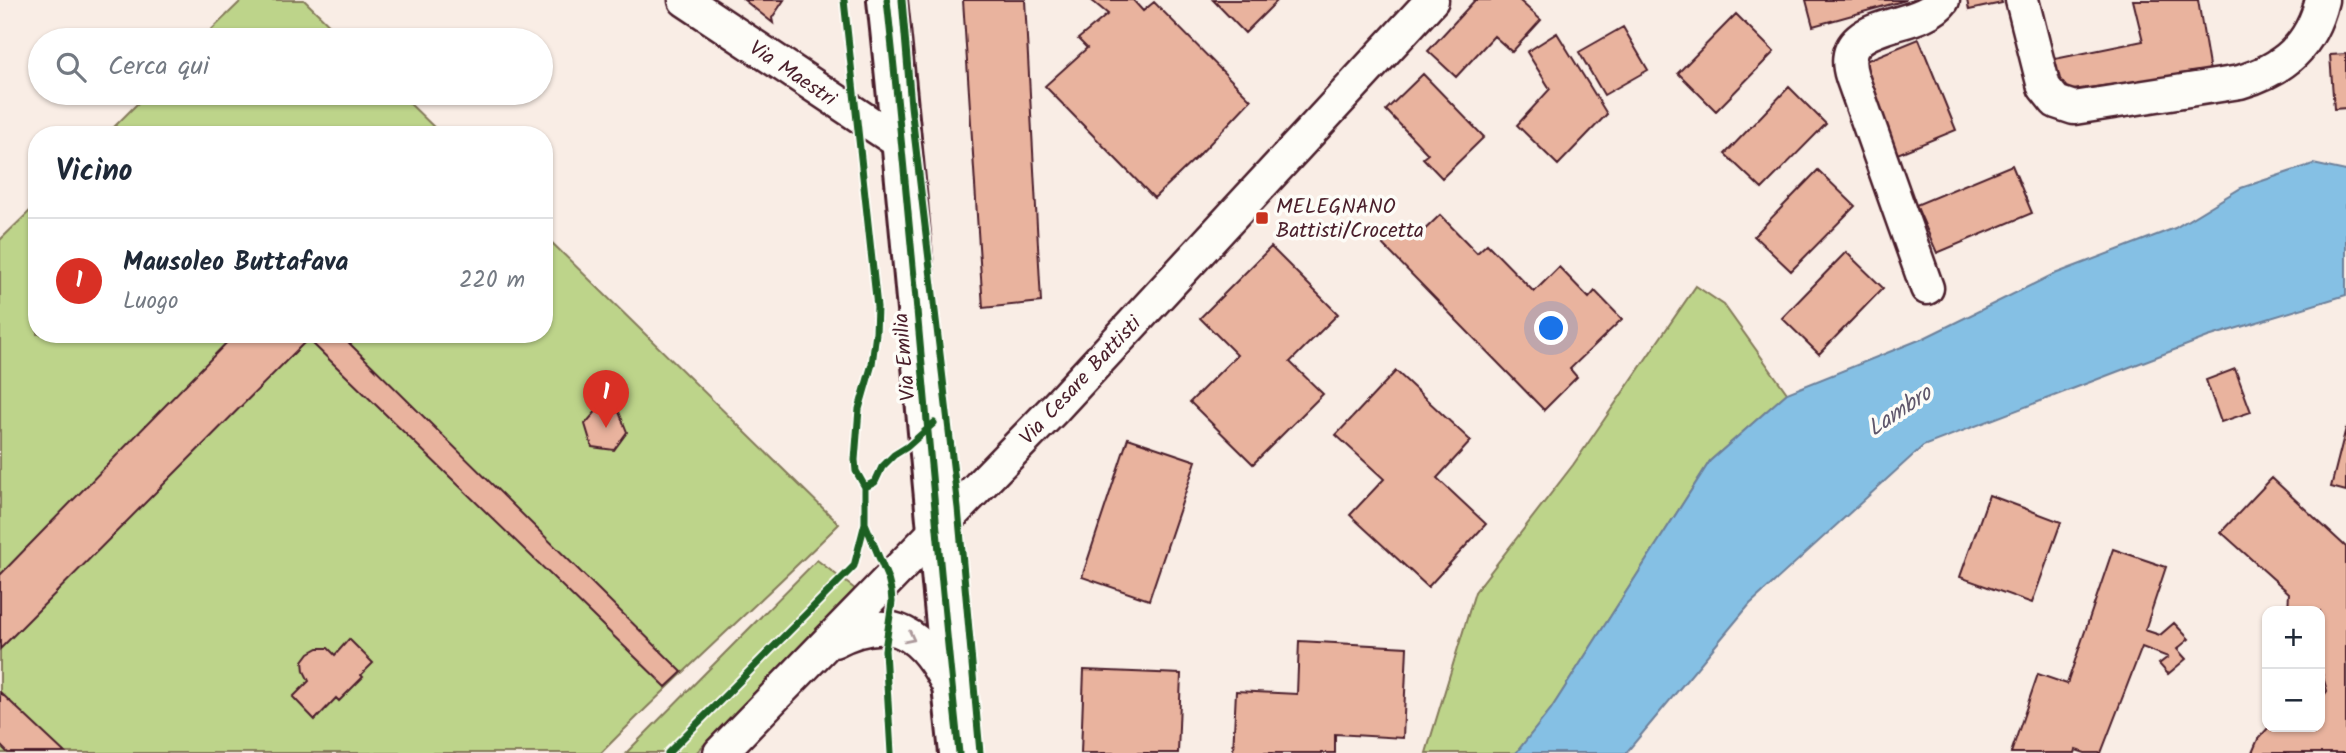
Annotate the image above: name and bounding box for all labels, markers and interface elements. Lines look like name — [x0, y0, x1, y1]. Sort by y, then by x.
search box — [28, 28, 553, 105]
street label: Via Maestri — [742, 33, 843, 116]
text: Cerca qui — [108, 46, 209, 88]
icon: search — [52, 48, 90, 86]
text: Vicino — [56, 148, 133, 196]
place label: MELEGNANO Battisti/Crocetta — [1276, 191, 1424, 248]
marker: MELEGNANO Battisti/Crocetta — [1254, 210, 1270, 226]
text: Mausoleo Buttafava — [123, 242, 348, 284]
text: 1 — [76, 263, 82, 299]
text: 220 m — [459, 263, 525, 299]
text: Luogo — [123, 284, 178, 320]
street label: Via Cesare Battisti — [1012, 308, 1151, 453]
street label: Via Emilia — [885, 311, 926, 402]
your location — [1534, 311, 1568, 345]
pin: 1 — [583, 370, 629, 428]
water label: Lambro — [1860, 376, 1941, 447]
map controls — [2262, 606, 2325, 732]
button: + — [2262, 606, 2325, 669]
one-way arrow — [903, 630, 915, 644]
button: − — [2262, 669, 2325, 732]

